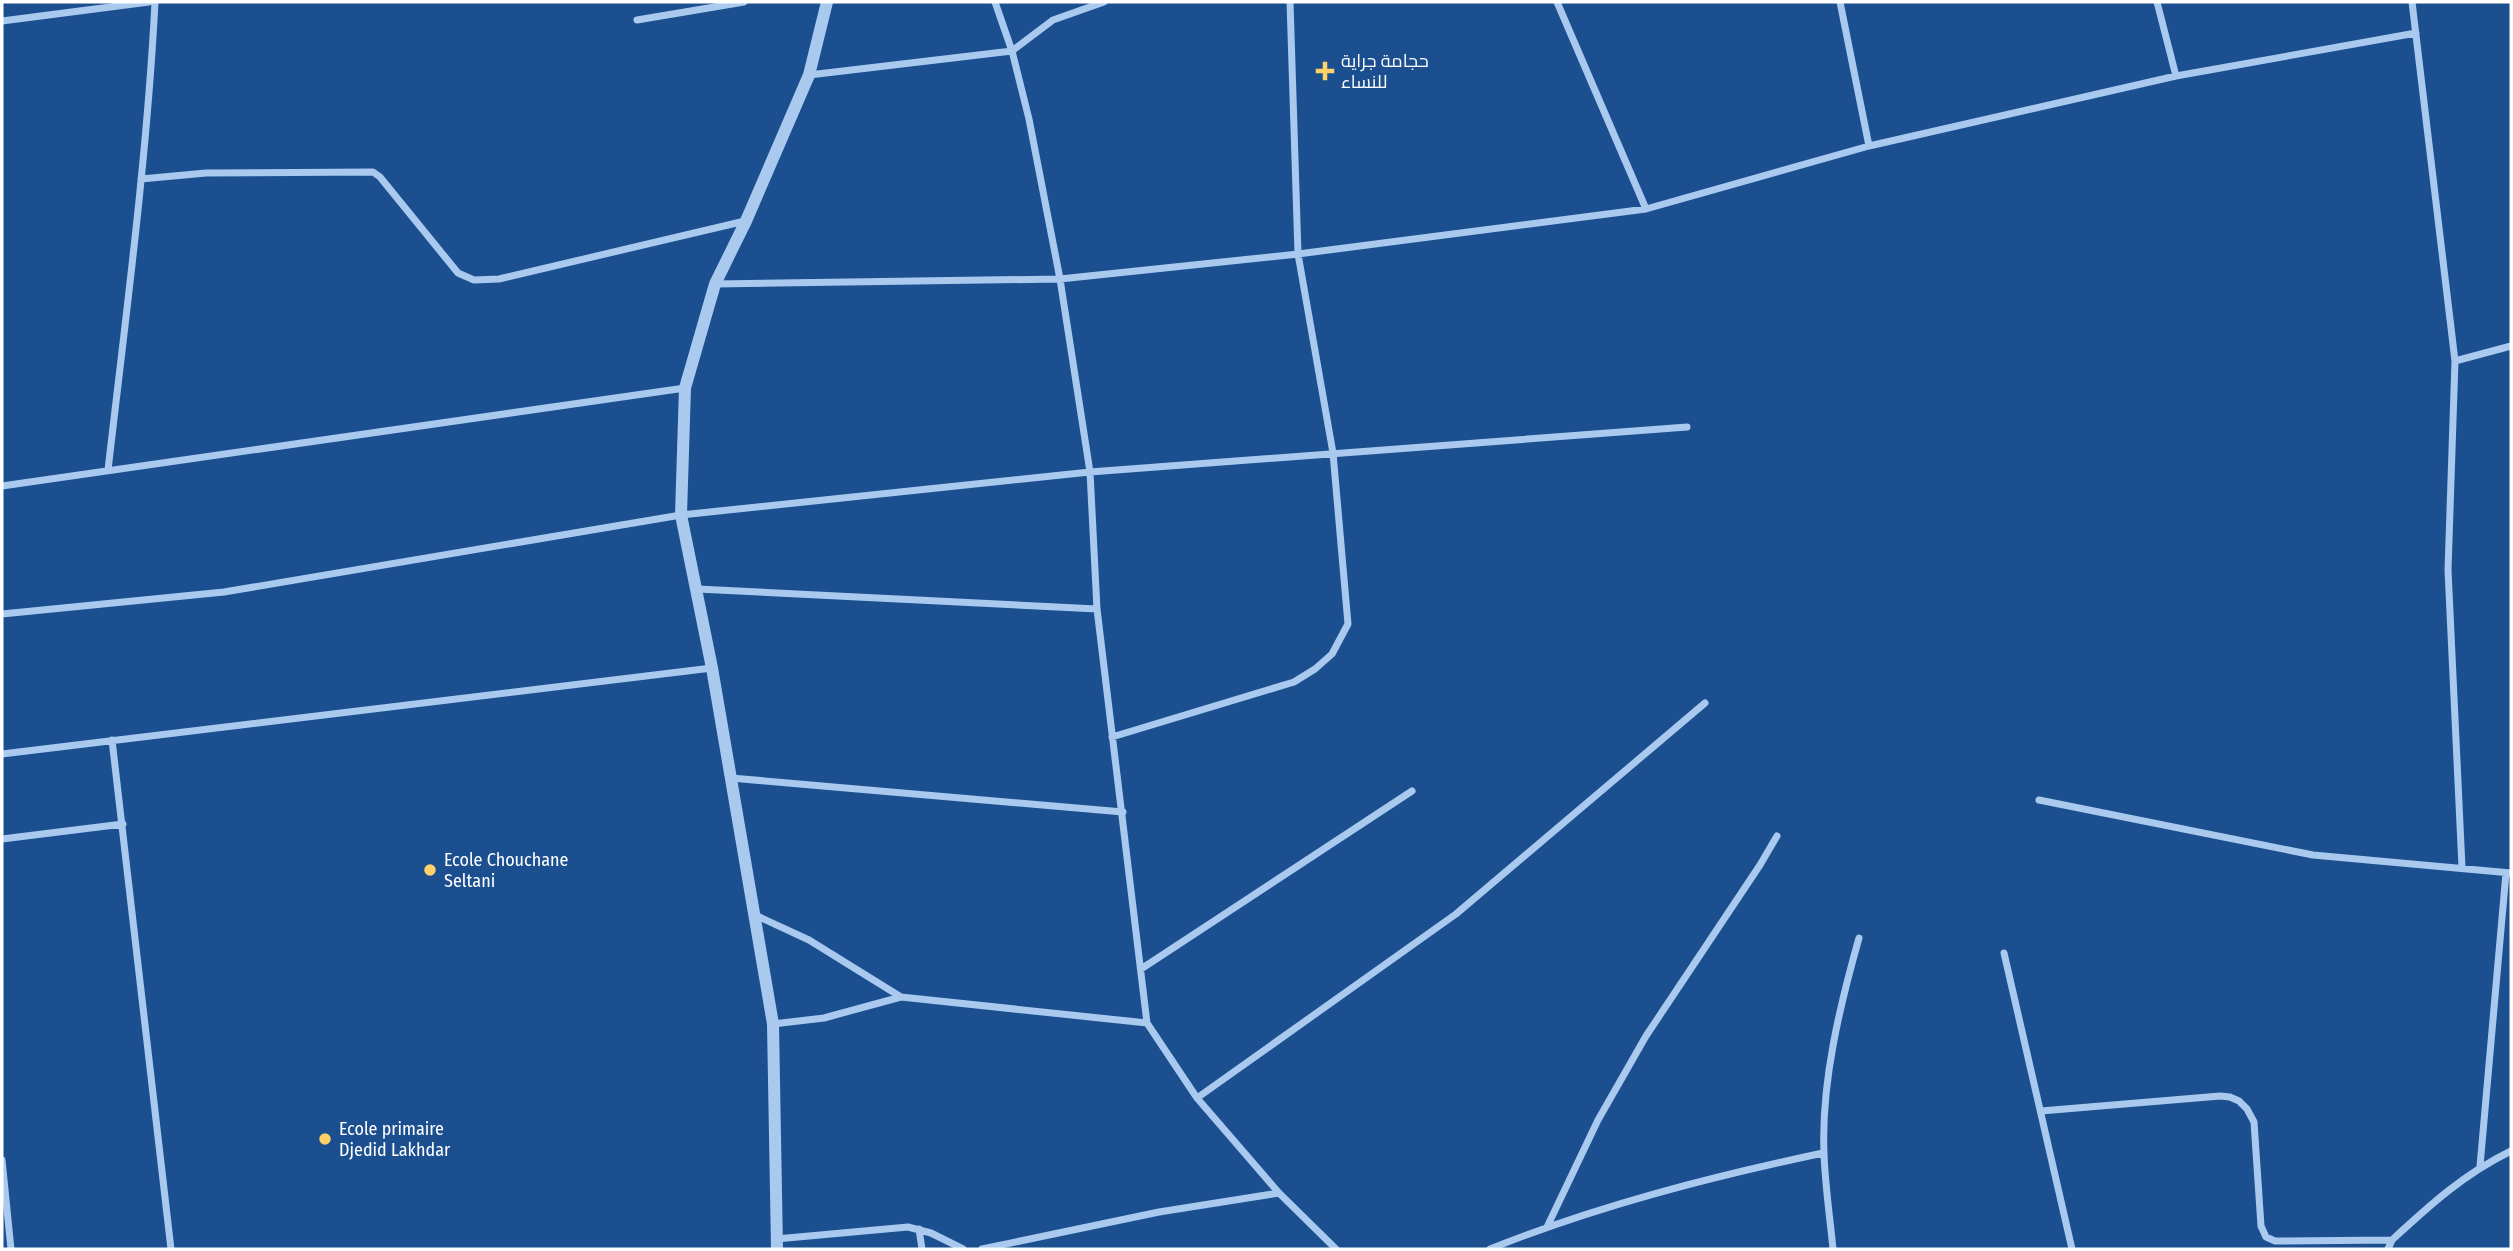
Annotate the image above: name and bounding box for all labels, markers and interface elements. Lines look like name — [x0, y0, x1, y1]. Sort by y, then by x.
place label: حجامة جراية للنساء — [1341, 50, 1429, 93]
marker: حجامة جراية للنساء — [1315, 61, 1335, 81]
place label: Ecole Chouchane Seltani — [444, 849, 569, 892]
marker: Ecole Chouchane Seltani — [422, 862, 438, 878]
place label: Ecole primaire Djedid Lakhdar — [339, 1118, 451, 1161]
marker: Ecole primaire Djedid Lakhdar — [317, 1131, 333, 1147]

